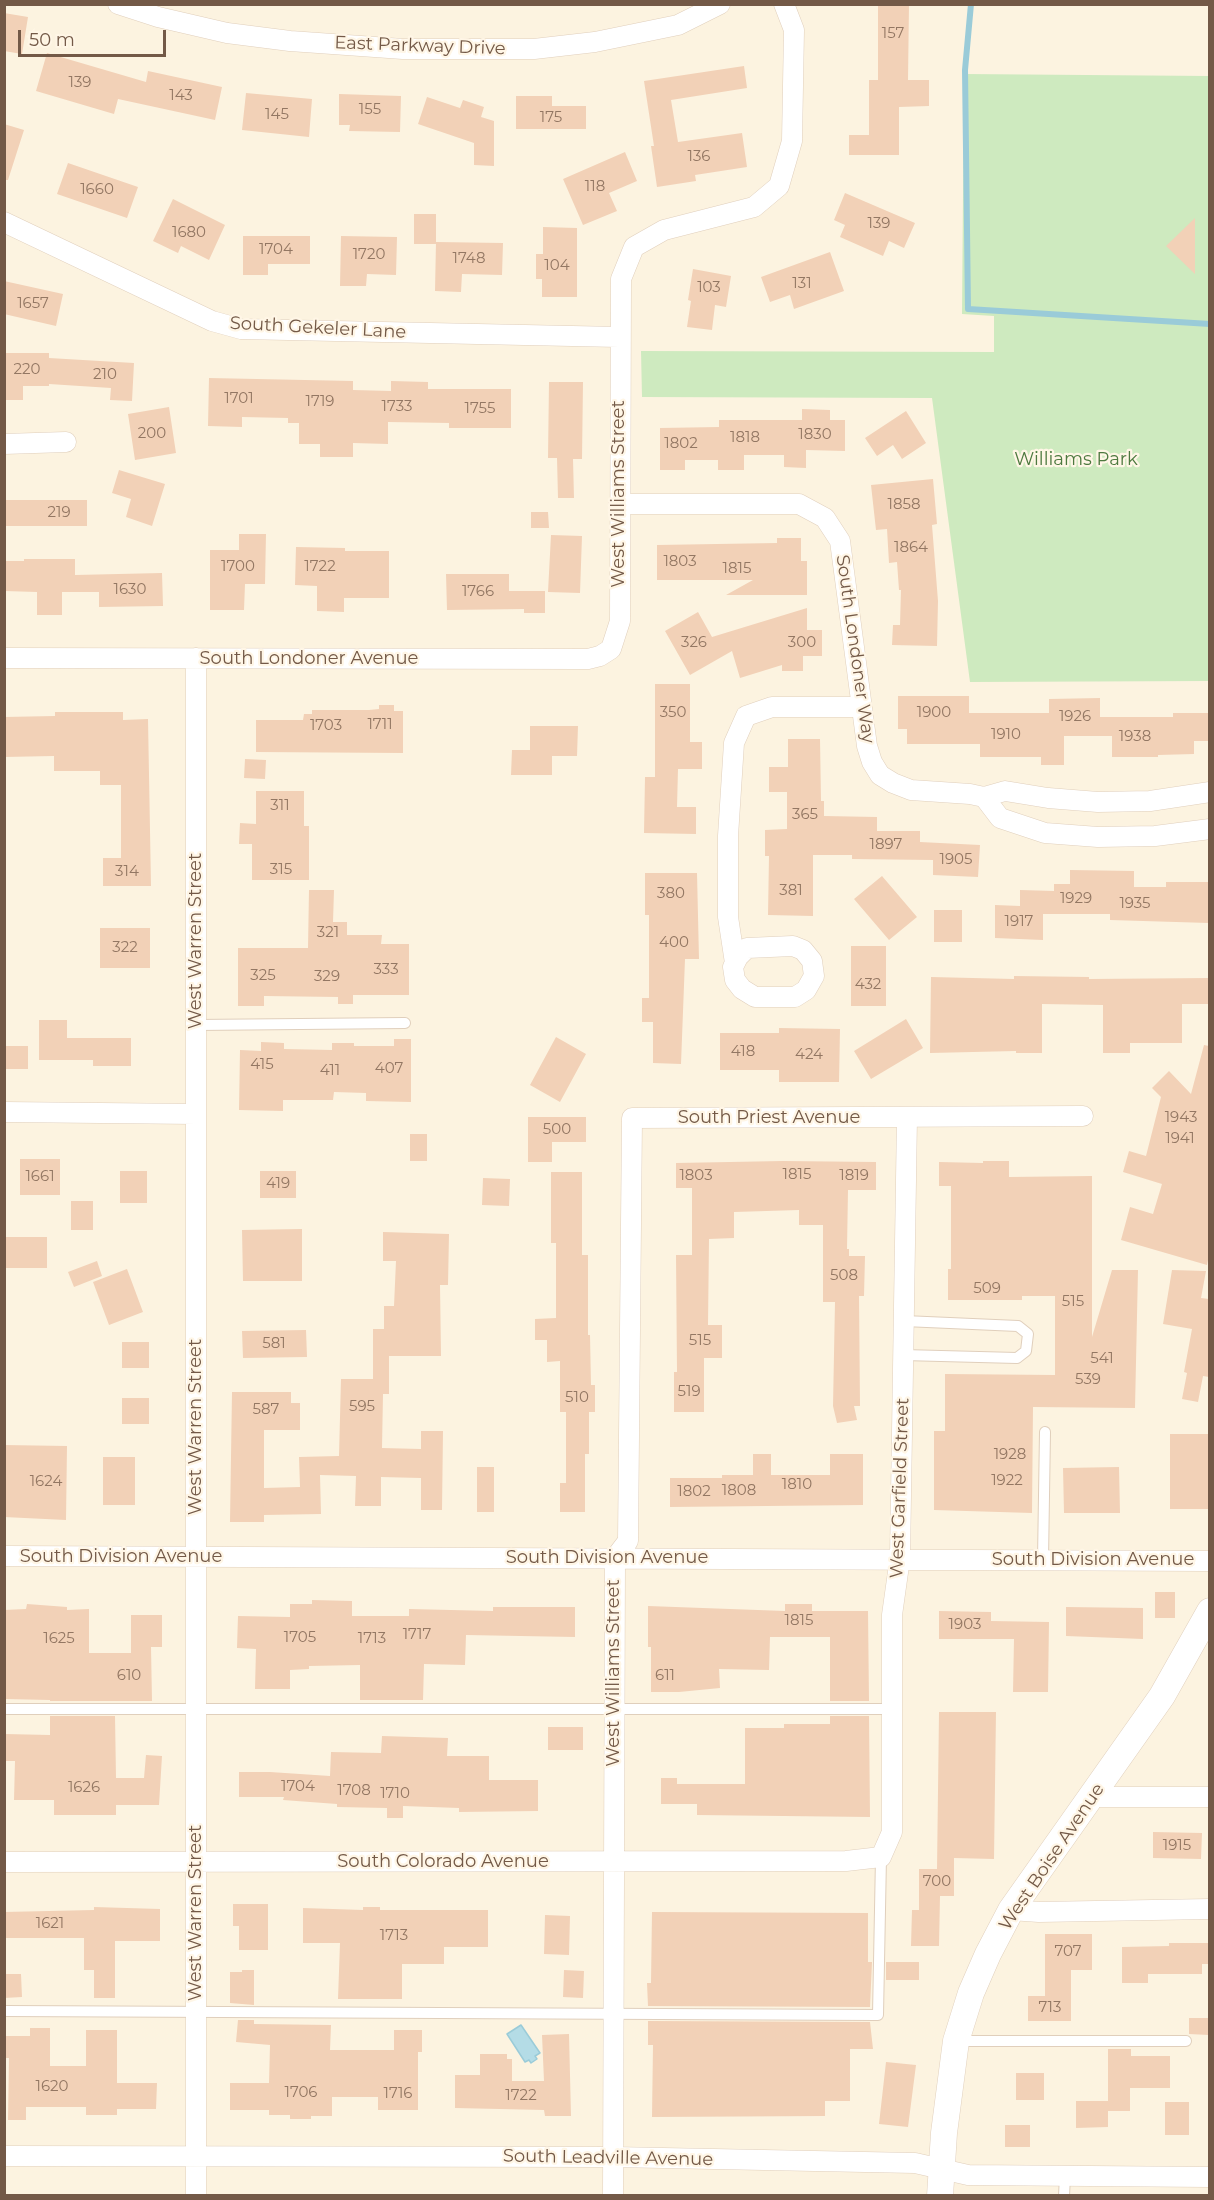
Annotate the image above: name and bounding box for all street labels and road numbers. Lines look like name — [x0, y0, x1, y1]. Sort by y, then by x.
street label: East Parkway Drive — [334, 32, 506, 60]
street label: South Gekeler Lane — [229, 313, 407, 343]
street label: West Williams Street — [608, 400, 630, 588]
street label: South Londoner Way — [831, 553, 879, 745]
street label: South Londoner Avenue — [200, 648, 418, 670]
street label: West Warren Street — [185, 853, 207, 1029]
street label: South Priest Avenue — [678, 1107, 860, 1129]
street label: West Warren Street — [185, 1339, 207, 1515]
street label: West Garfield Street — [886, 1397, 914, 1579]
street label: South Division Avenue — [20, 1546, 222, 1568]
street label: South Division Avenue — [506, 1547, 708, 1569]
street label: South Division Avenue — [992, 1549, 1194, 1571]
street label: West Williams Street — [603, 1579, 625, 1767]
street label: West Boise Avenue — [995, 1779, 1109, 1935]
street label: West Warren Street — [185, 1825, 207, 2001]
street label: South Colorado Avenue — [337, 1851, 549, 1873]
street label: South Leadville Avenue — [503, 2145, 713, 2171]

